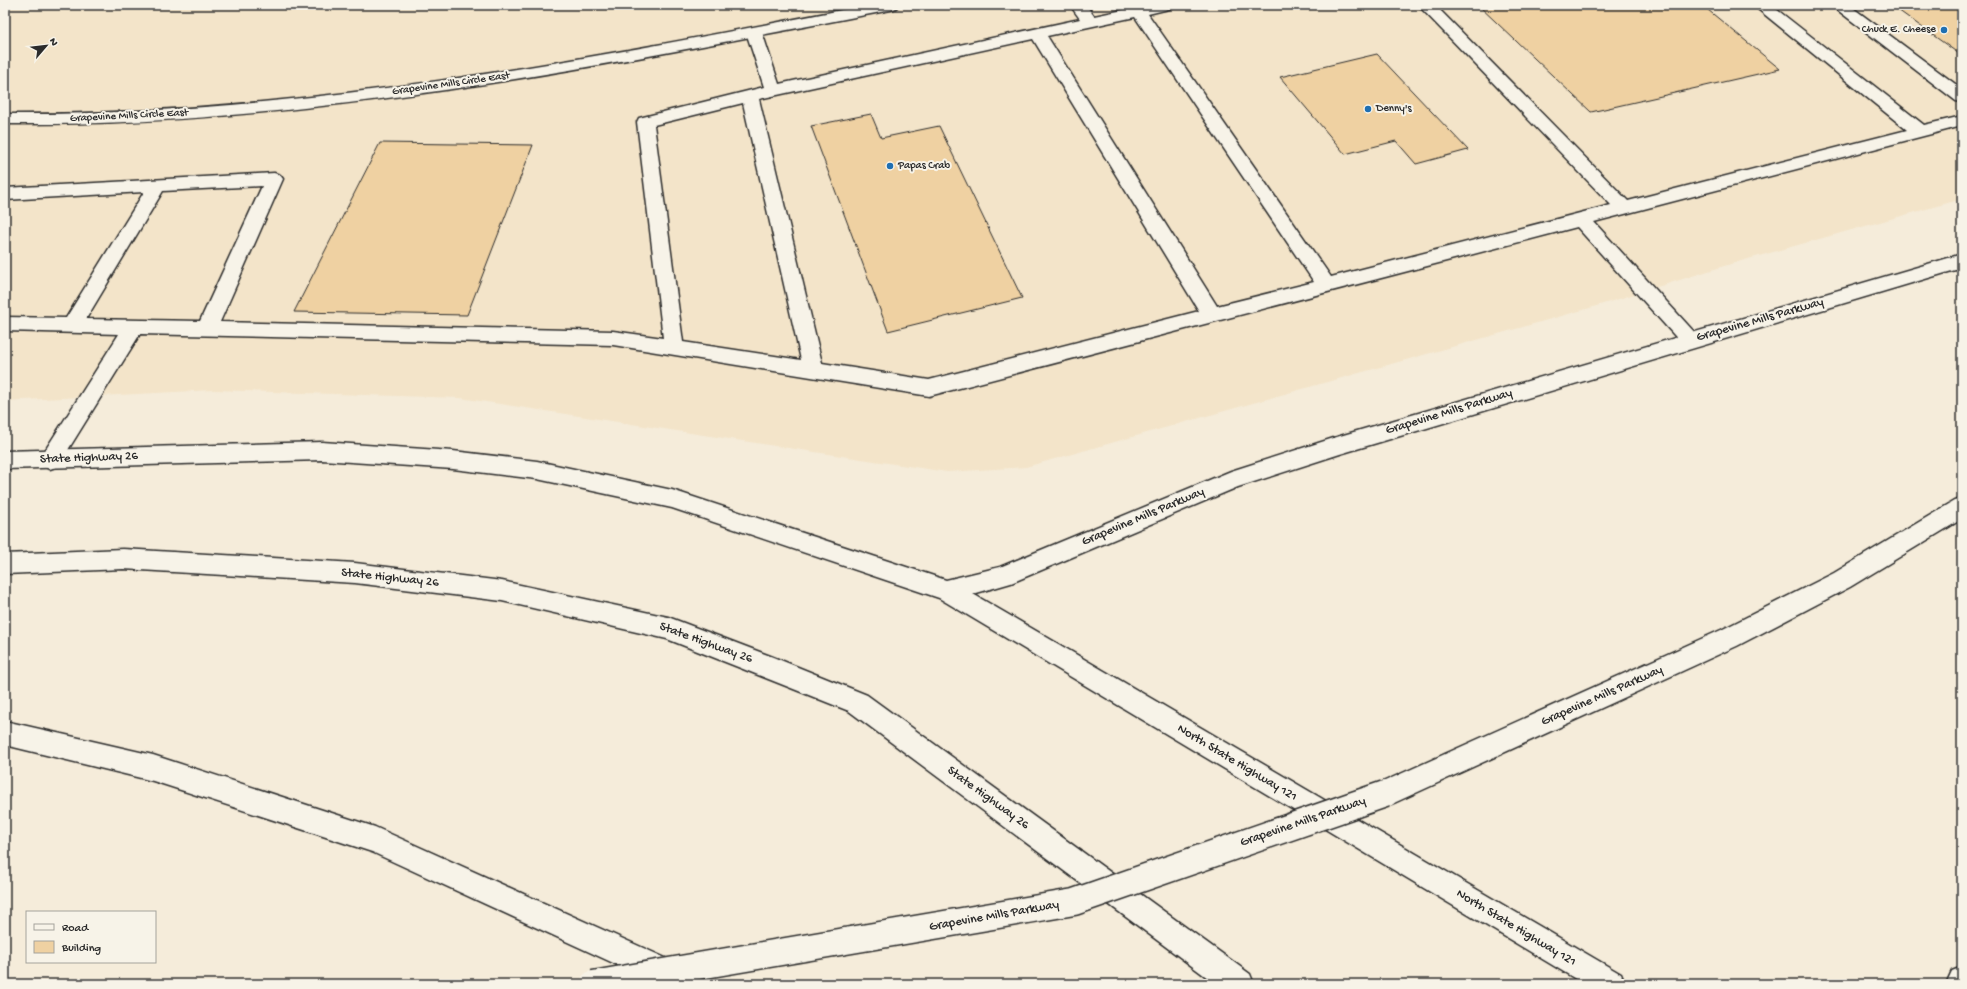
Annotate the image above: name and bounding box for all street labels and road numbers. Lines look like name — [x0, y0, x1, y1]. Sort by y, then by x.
street label: Grapevine Mills Circle East — [391, 70, 512, 98]
street label: Grapevine Mills Circle East — [70, 107, 190, 125]
street label: Grapevine Mills Parkway — [1695, 294, 1826, 345]
street label: Grapevine Mills Parkway — [1384, 385, 1515, 438]
street label: State Highway 26 — [40, 449, 139, 467]
street label: Grapevine Mills Parkway — [1080, 484, 1207, 550]
street label: State Highway 26 — [340, 565, 440, 591]
street label: State Highway 26 — [657, 619, 755, 667]
street label: Grapevine Mills Parkway — [1539, 662, 1666, 730]
street label: North State Highway 121 — [1174, 721, 1300, 805]
street label: State Highway 26 — [944, 763, 1032, 833]
street label: Grapevine Mills Parkway — [1238, 793, 1368, 851]
street label: North State Highway 121 — [1453, 886, 1579, 970]
street label: Grapevine Mills Parkway — [928, 897, 1061, 935]

